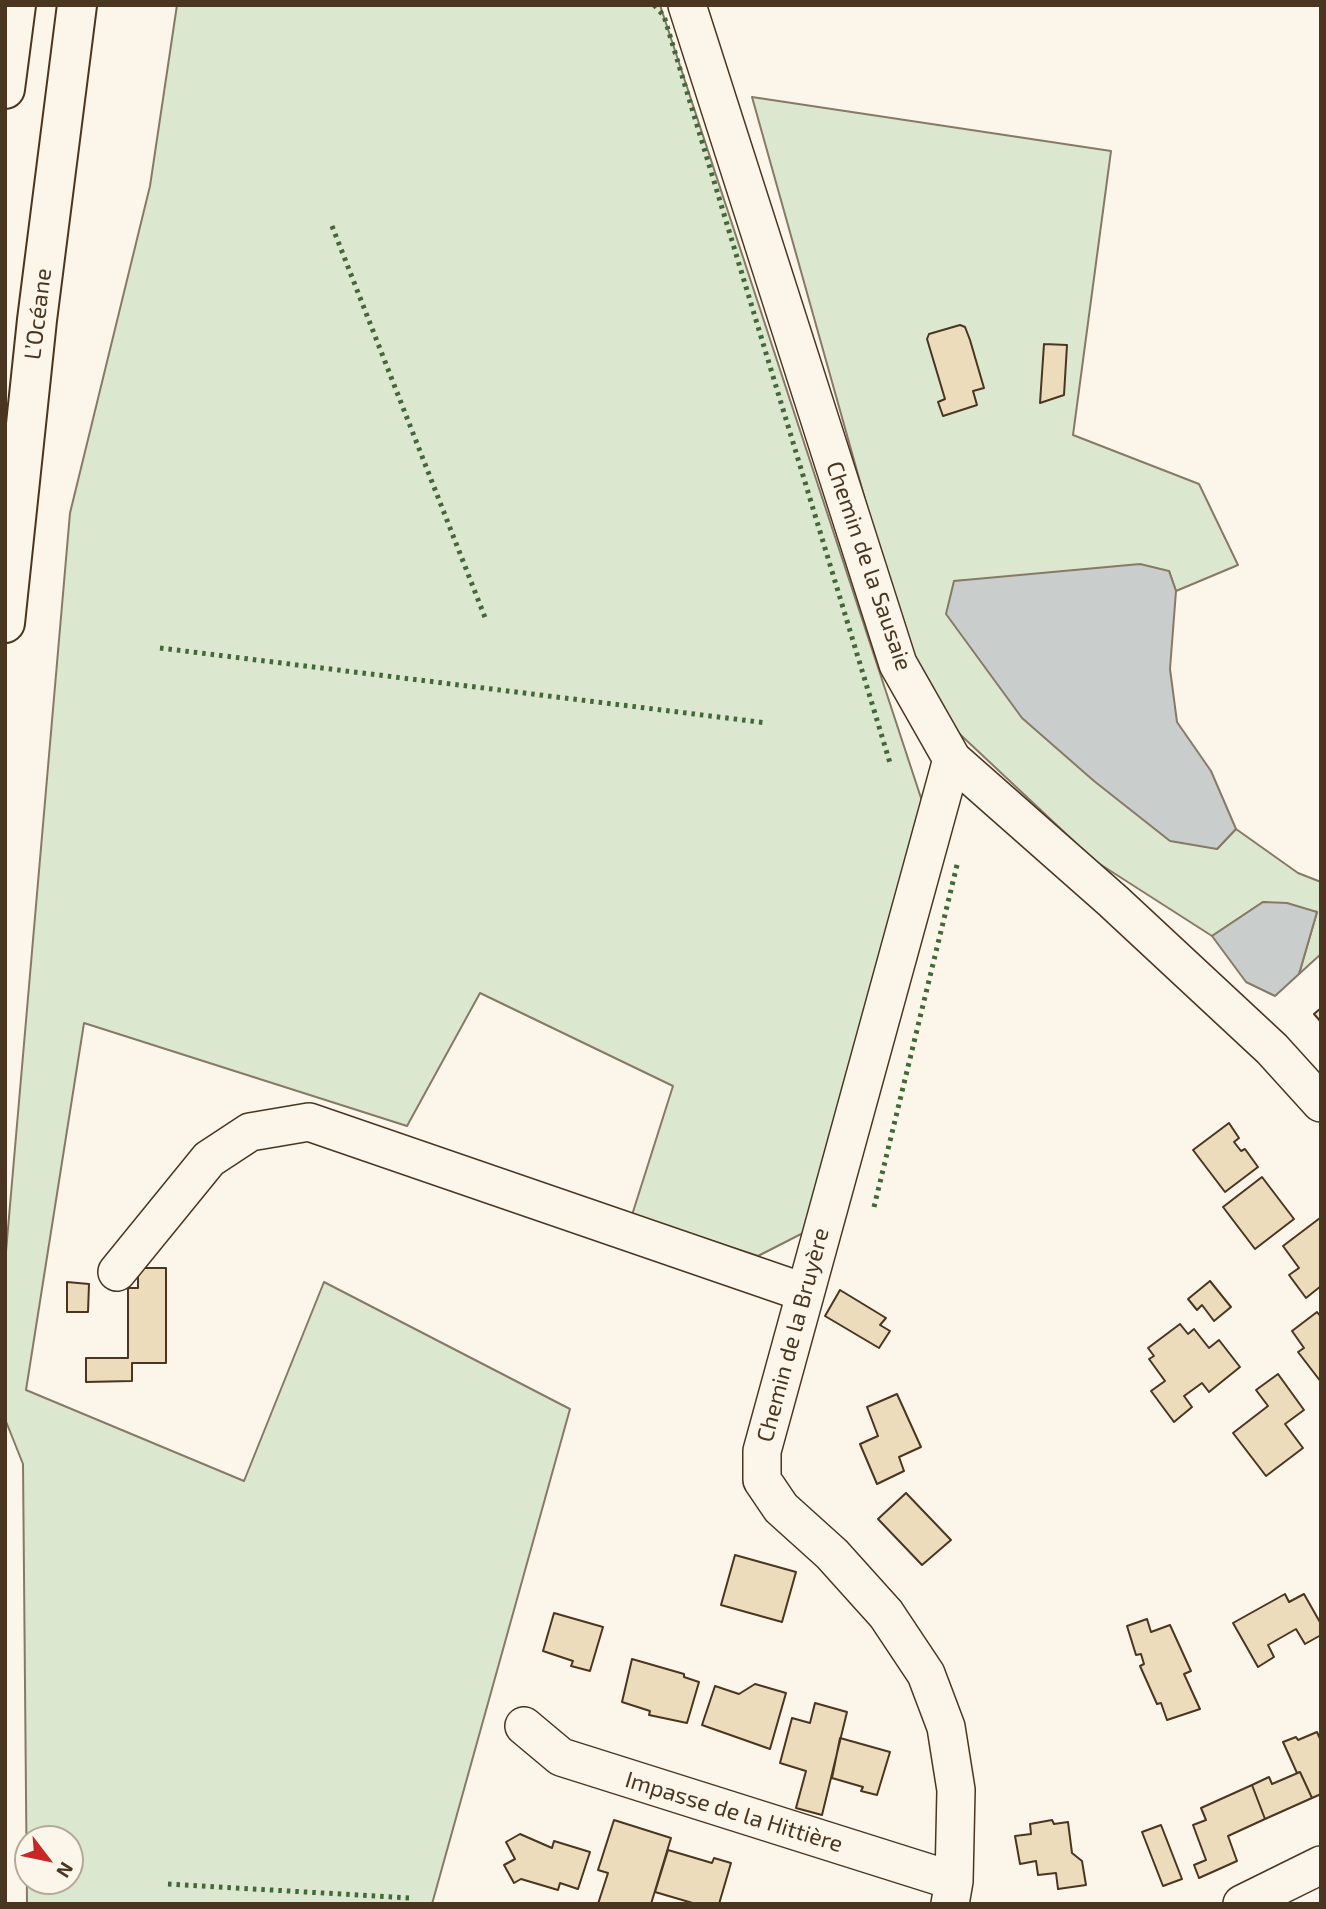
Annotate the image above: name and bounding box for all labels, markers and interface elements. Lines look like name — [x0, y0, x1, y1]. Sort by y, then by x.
street label: L’Océane — [19, 267, 57, 361]
street label: Chemin de la Sausaie — [820, 458, 918, 674]
street label: Chemin de la Bruyère — [751, 1225, 835, 1445]
street label: Impasse de la Hittière — [622, 1766, 846, 1858]
north arrow — [14, 1825, 84, 1895]
text: N — [52, 1858, 79, 1882]

